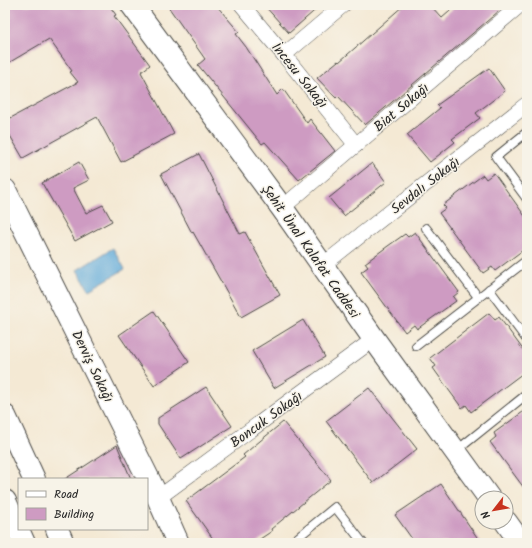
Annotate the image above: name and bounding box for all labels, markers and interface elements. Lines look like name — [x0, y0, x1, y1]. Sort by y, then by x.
street label: İncesu Sokağı — [266, 38, 333, 114]
street label: Biat Sokağı — [369, 78, 435, 138]
street label: Sevdalı Sokağı — [386, 151, 465, 220]
street label: Şehit Ünal Kalafat Caddesi — [255, 180, 365, 324]
street label: Derviş Sokağı — [65, 327, 119, 407]
street label: Boncuk Sokağı — [226, 386, 308, 454]
legend — [18, 478, 148, 530]
text: Road — [54, 485, 79, 504]
north arrow — [474, 490, 514, 530]
text: Building — [54, 505, 94, 524]
text: N — [477, 507, 496, 522]

